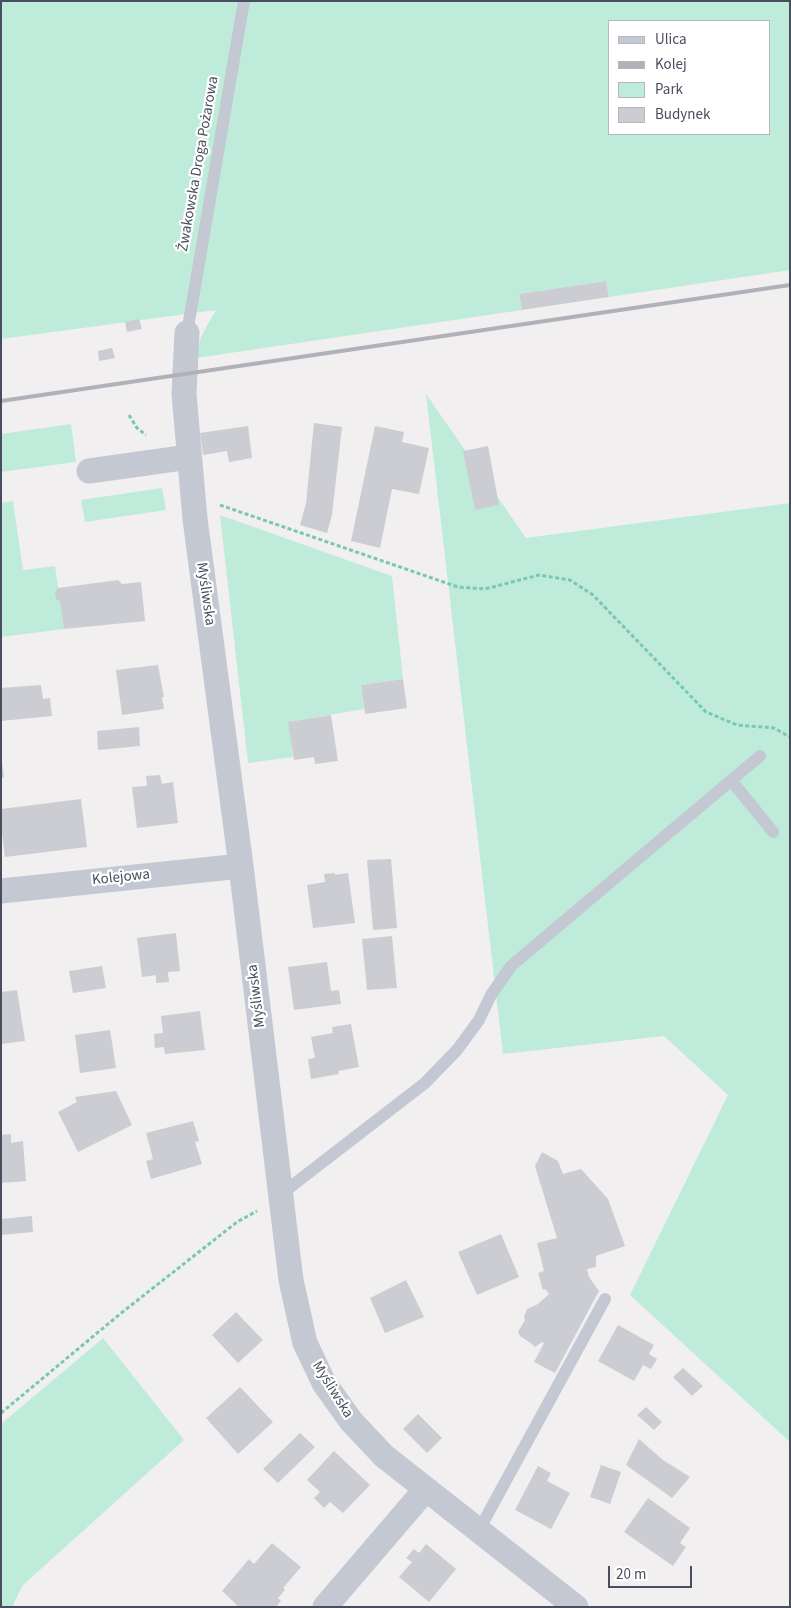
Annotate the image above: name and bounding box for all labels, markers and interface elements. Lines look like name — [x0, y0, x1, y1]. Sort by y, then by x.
legend — [608, 20, 771, 135]
text: Ulica — [655, 29, 686, 50]
text: Kolej — [655, 54, 687, 75]
street label: Żwakowska Droga Pożarowa — [175, 75, 223, 253]
text: Park — [655, 79, 683, 100]
text: Budynek — [655, 104, 710, 125]
street label: Myśliwska — [192, 561, 218, 627]
street label: Kolejowa — [91, 866, 151, 890]
street label: Myśliwska — [244, 963, 270, 1029]
street label: Myśliwska — [308, 1358, 356, 1422]
scale bar — [611, 1556, 695, 1588]
text: 20 m — [616, 1564, 646, 1585]

